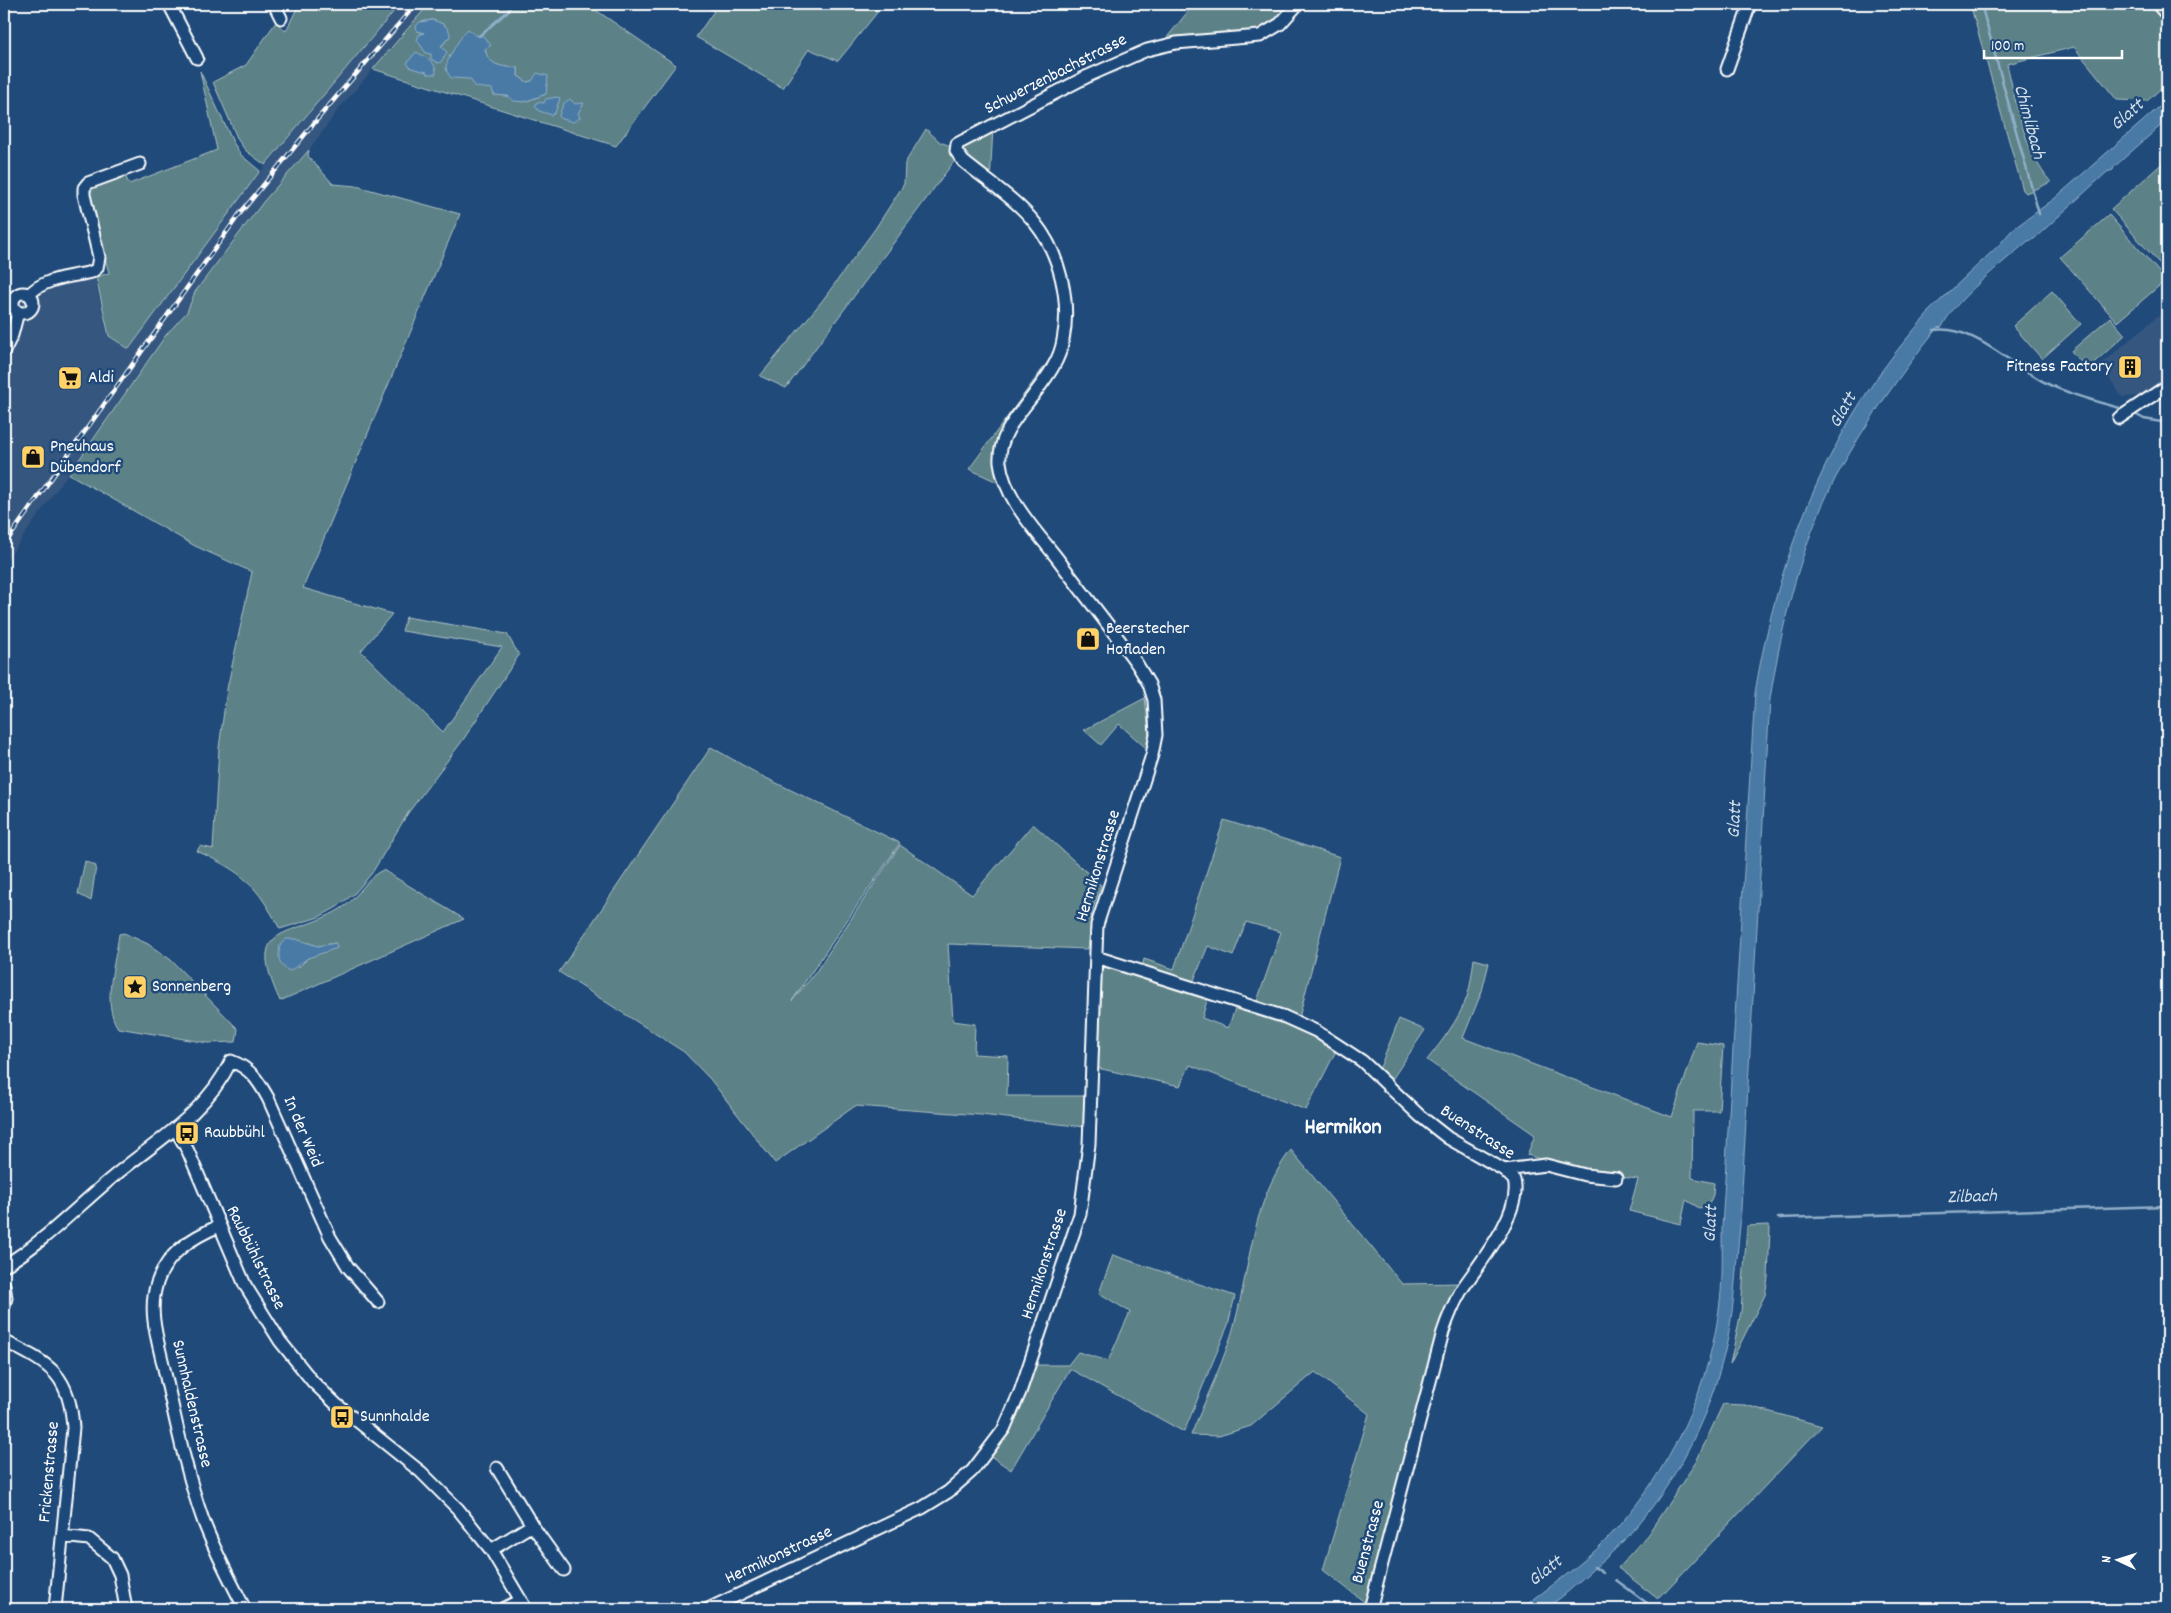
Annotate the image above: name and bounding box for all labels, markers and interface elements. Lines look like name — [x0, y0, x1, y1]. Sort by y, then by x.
street label: Schwerzenbachstrasse — [980, 28, 1132, 122]
scale bar — [1984, 28, 2121, 60]
text: 100 m — [1991, 36, 2024, 58]
water label: Chimlibach — [2005, 82, 2051, 163]
water label: Glatt — [2105, 92, 2152, 138]
building icon: Fitness Factory — [2117, 354, 2143, 380]
place label: Fitness Factory — [2006, 355, 2113, 380]
supermarket icon: Aldi — [57, 365, 83, 391]
place label: Aldi — [88, 366, 114, 391]
water label: Glatt — [1823, 386, 1866, 434]
place label: Pneuhaus Dübendorf — [50, 435, 121, 481]
shop icon: Pneuhaus Dübendorf — [20, 444, 46, 470]
place label: Beerstecher Hofladen — [1106, 617, 1190, 663]
shop icon: Beerstecher Hofladen — [1075, 626, 1101, 652]
water label: Glatt — [1722, 799, 1751, 839]
street label: Hermikonstrasse — [1070, 807, 1128, 925]
place icon: Sonnenberg — [122, 974, 148, 1000]
place label: Sonnenberg — [152, 975, 231, 1000]
street label: In der Weid — [276, 1093, 328, 1171]
street label: Buenstrasse — [1435, 1099, 1519, 1167]
district label: Hermikon — [1304, 1113, 1382, 1144]
bus stop icon: Raubbühl — [174, 1120, 200, 1146]
place label: Raubbühl — [204, 1121, 266, 1146]
water label: Zilbach — [1947, 1184, 1999, 1212]
street label: Raubbühlstrasse — [219, 1202, 291, 1314]
water label: Glatt — [1698, 1203, 1727, 1243]
street label: Hermikonstrasse — [1015, 1205, 1075, 1323]
street label: Sunnhaldenstrasse — [164, 1338, 218, 1470]
bus stop icon: Sunnhalde — [329, 1404, 355, 1430]
place label: Sunnhalde — [360, 1405, 430, 1430]
street label: Frickenstrasse — [33, 1420, 67, 1524]
street label: Buenstrasse — [1346, 1498, 1392, 1586]
street label: Hermikonstrasse — [721, 1520, 837, 1592]
north arrow — [2094, 1536, 2144, 1586]
water label: Glatt — [1523, 1549, 1570, 1594]
text: N — [2097, 1555, 2117, 1563]

